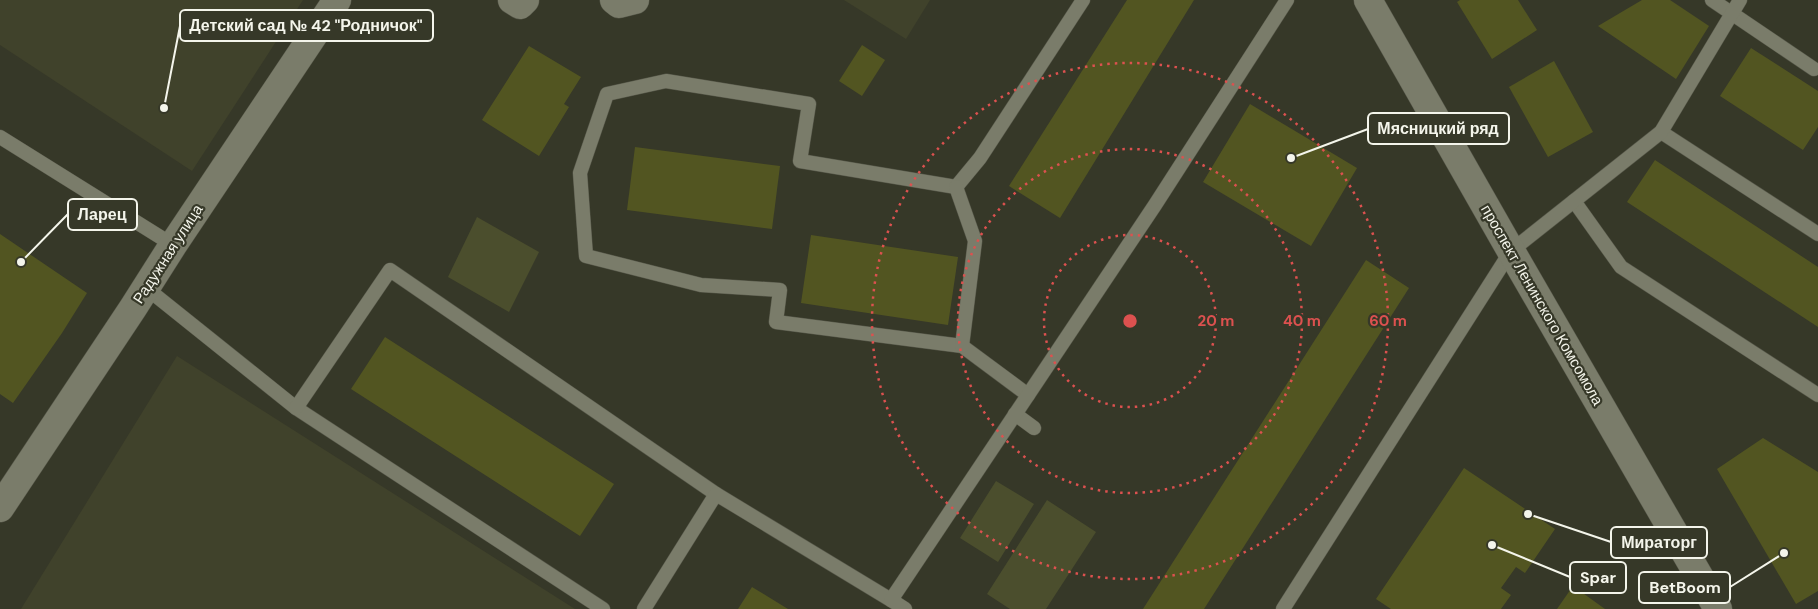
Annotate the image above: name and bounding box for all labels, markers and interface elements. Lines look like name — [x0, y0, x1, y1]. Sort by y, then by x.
callout: Детский сад № 42 "Родничок" — [180, 10, 433, 41]
text: Детский сад № 42 "Родничок" — [189, 15, 423, 36]
callout: Мясницкий ряд — [1368, 113, 1509, 144]
text: Мясницкий ряд — [1377, 118, 1499, 139]
callout: Ларец — [68, 199, 137, 230]
street label: Радужная улица — [128, 200, 208, 307]
street label: проспект Ленинского Комсомола — [1476, 201, 1608, 409]
text: Ларец — [77, 204, 127, 225]
text: 20 m — [1198, 311, 1234, 331]
text: 40 m — [1283, 311, 1321, 331]
text: 60 m — [1369, 311, 1407, 331]
centre of rings — [1121, 312, 1139, 330]
callout: Мираторг — [1611, 527, 1707, 558]
text: Мираторг — [1621, 532, 1697, 553]
callout: Spar — [1570, 562, 1626, 593]
text: Spar — [1580, 567, 1616, 588]
callout: BetBoom — [1639, 572, 1730, 603]
text: BetBoom — [1649, 577, 1721, 598]

